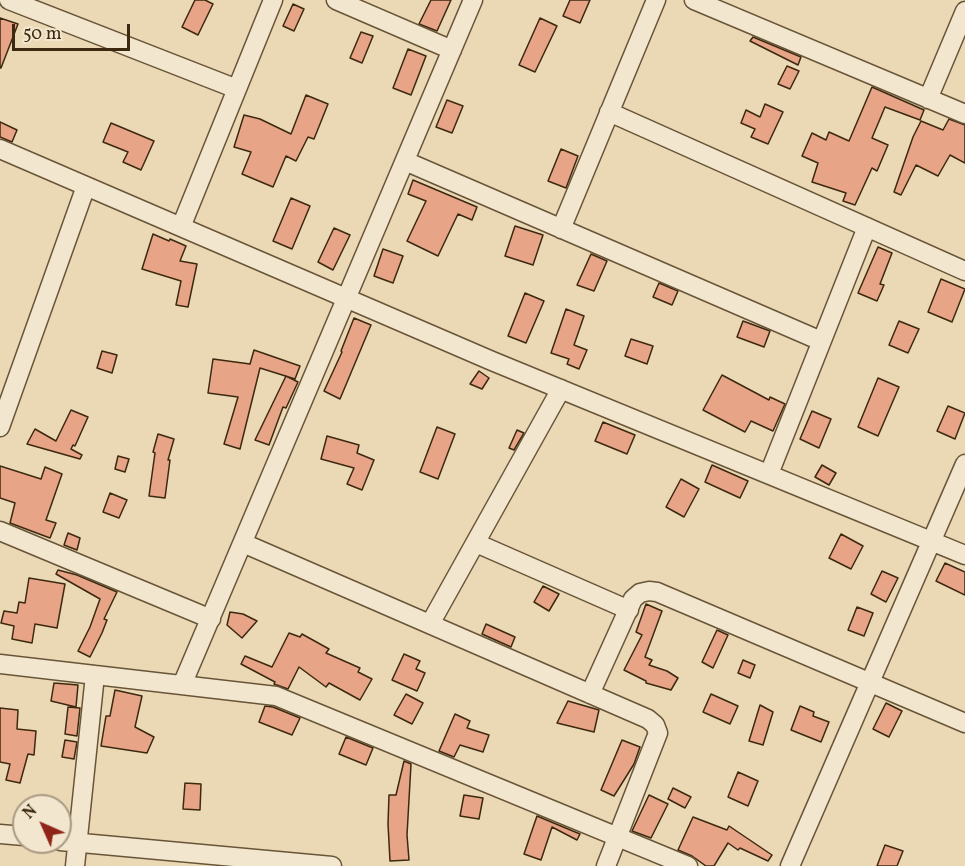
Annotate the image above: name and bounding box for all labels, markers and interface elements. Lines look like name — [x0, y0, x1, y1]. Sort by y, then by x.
scale bar — [15, 12, 134, 50]
text: 50 m — [23, 22, 62, 47]
north arrow — [12, 794, 72, 854]
text: N — [19, 801, 43, 825]

